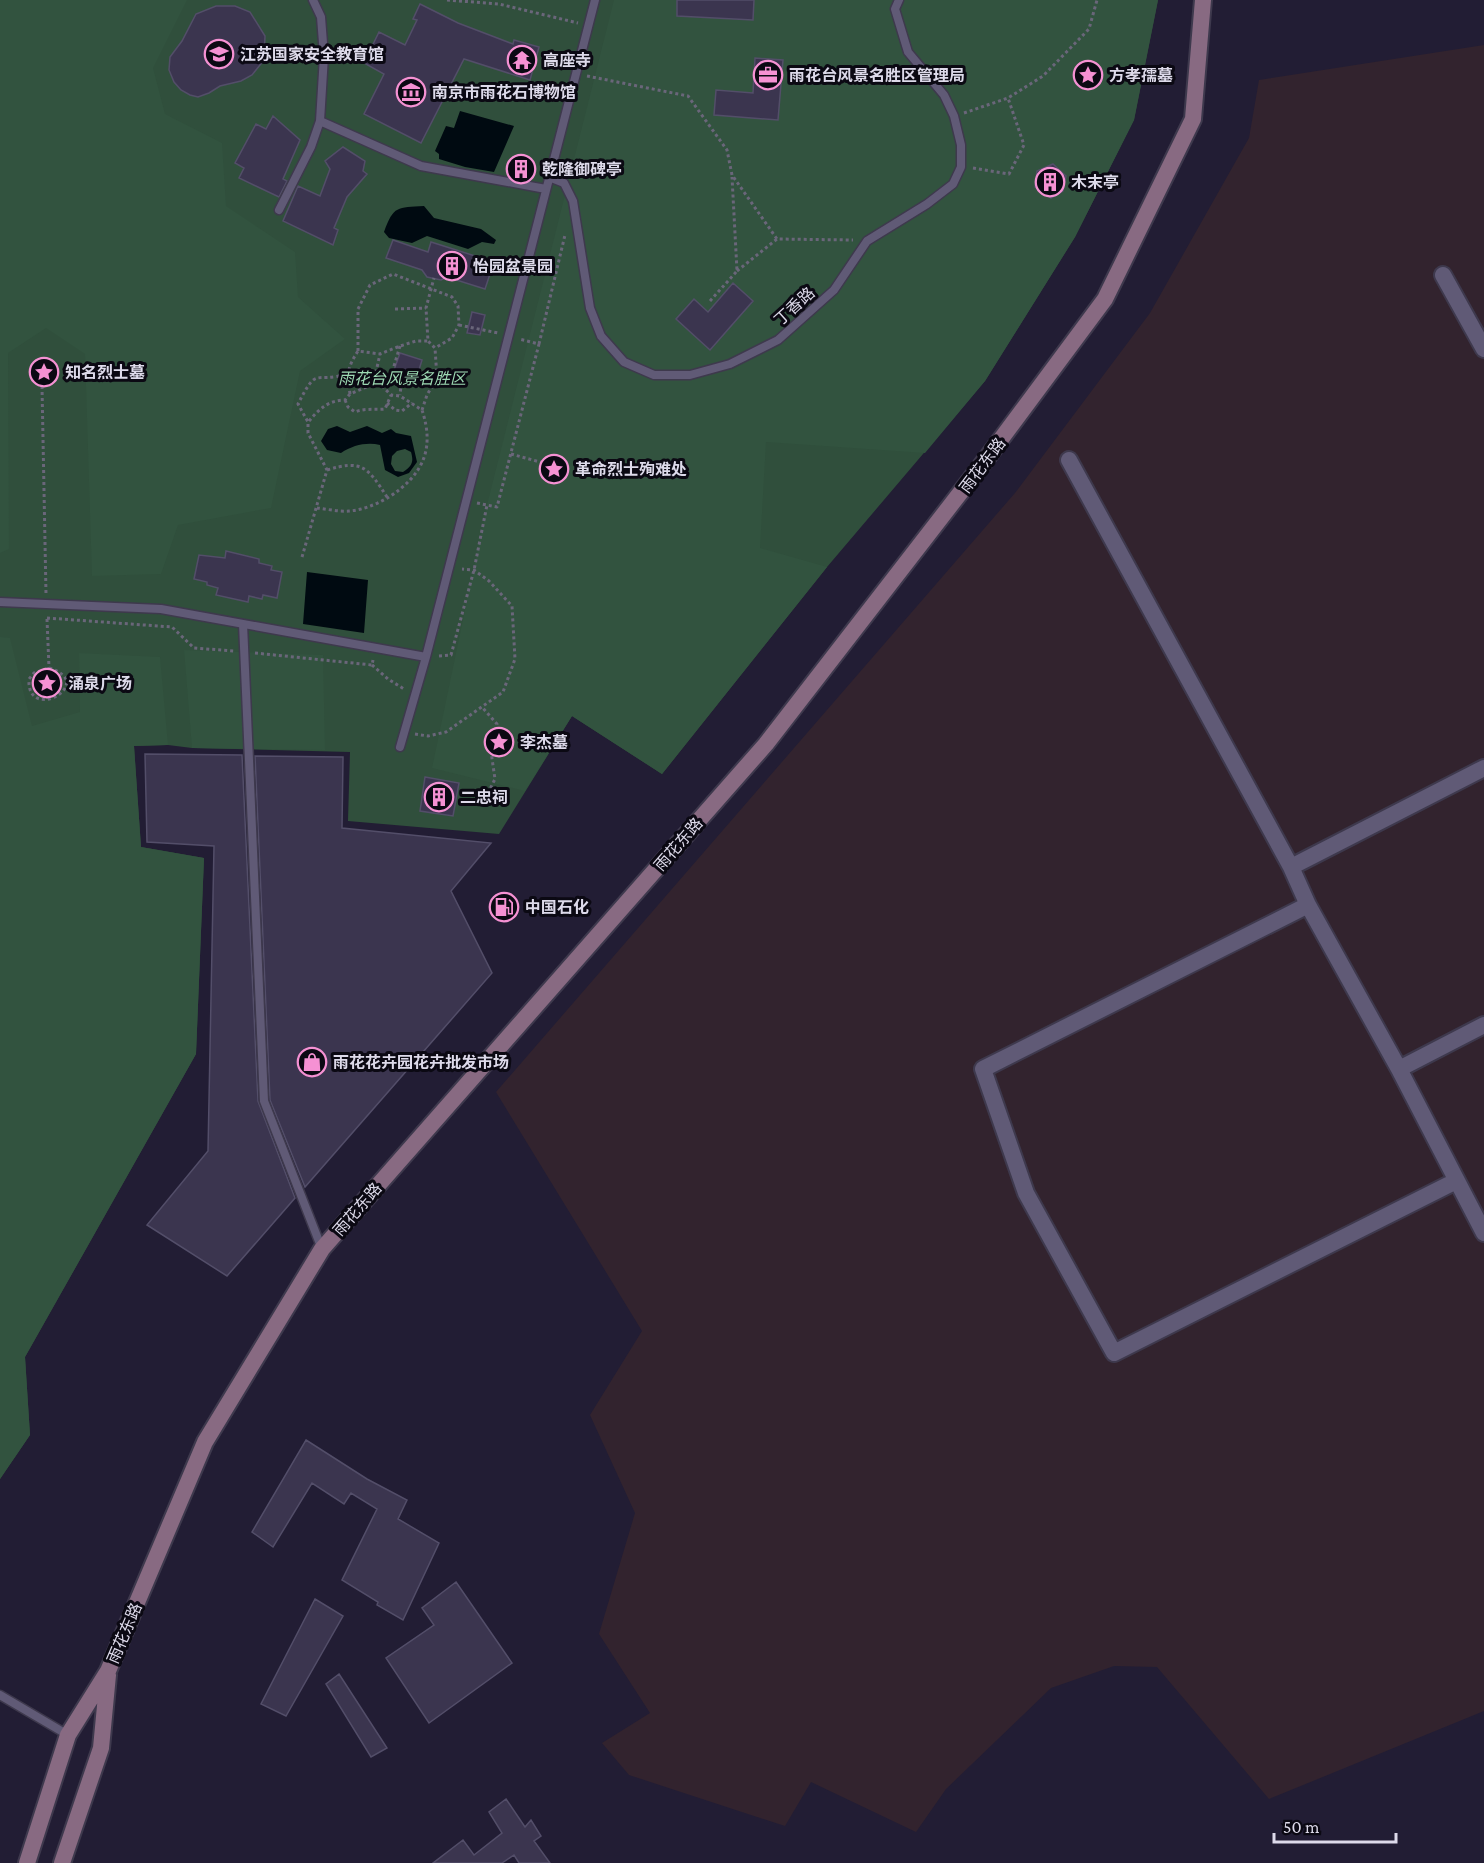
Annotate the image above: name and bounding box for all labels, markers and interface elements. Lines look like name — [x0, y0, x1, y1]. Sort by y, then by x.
school or university icon: 江苏国家安全教育馆 — [203, 38, 235, 70]
temple icon: 高座寺 — [506, 44, 538, 76]
place label: 江苏国家安全教育馆 — [240, 46, 384, 63]
place label: 高座寺 — [543, 52, 591, 69]
office icon: 雨花台风景名胜区管理局 — [752, 59, 784, 91]
place icon: 方孝孺墓 — [1072, 59, 1104, 91]
place label: 雨花台风景名胜区管理局 — [789, 67, 965, 84]
place label: 方孝孺墓 — [1109, 67, 1173, 84]
museum icon: 南京市雨花石博物馆 — [395, 76, 427, 108]
place label: 南京市雨花石博物馆 — [432, 83, 576, 101]
building icon: 乾隆御碑亭 — [505, 153, 537, 185]
place label: 乾隆御碑亭 — [542, 161, 622, 178]
building icon: 木末亭 — [1034, 166, 1066, 198]
place label: 木末亭 — [1071, 174, 1119, 191]
building icon: 怡园盆景园 — [436, 250, 468, 282]
place label: 怡园盆景园 — [473, 258, 553, 275]
street label: 丁香路 — [771, 284, 818, 329]
place icon: 知名烈士墓 — [28, 356, 60, 388]
place label: 知名烈士墓 — [65, 364, 145, 381]
park label: 雨花台风景名胜区 — [338, 370, 468, 387]
street label: 雨花东路 — [956, 435, 1008, 496]
place icon: 革命烈士殉难处 — [538, 453, 570, 485]
place label: 革命烈士殉难处 — [575, 460, 687, 478]
place icon: 涌泉广场 — [31, 667, 63, 699]
place label: 涌泉广场 — [68, 675, 132, 692]
place icon: 李杰墓 — [483, 726, 515, 758]
place label: 李杰墓 — [520, 734, 568, 751]
building icon: 二忠祠 — [423, 781, 455, 813]
place label: 二忠祠 — [460, 789, 508, 806]
street label: 雨花东路 — [651, 815, 706, 874]
fuel station icon: 中国石化 — [488, 891, 520, 923]
place label: 中国石化 — [525, 898, 589, 916]
shop icon: 雨花花卉园花卉批发市场 — [296, 1046, 328, 1078]
place label: 雨花花卉园花卉批发市场 — [333, 1054, 509, 1071]
street label: 雨花东路 — [330, 1180, 385, 1239]
street label: 雨花东路 — [104, 1600, 145, 1666]
scale bar — [1274, 1806, 1396, 1844]
text: 50 m — [1283, 1817, 1320, 1837]

